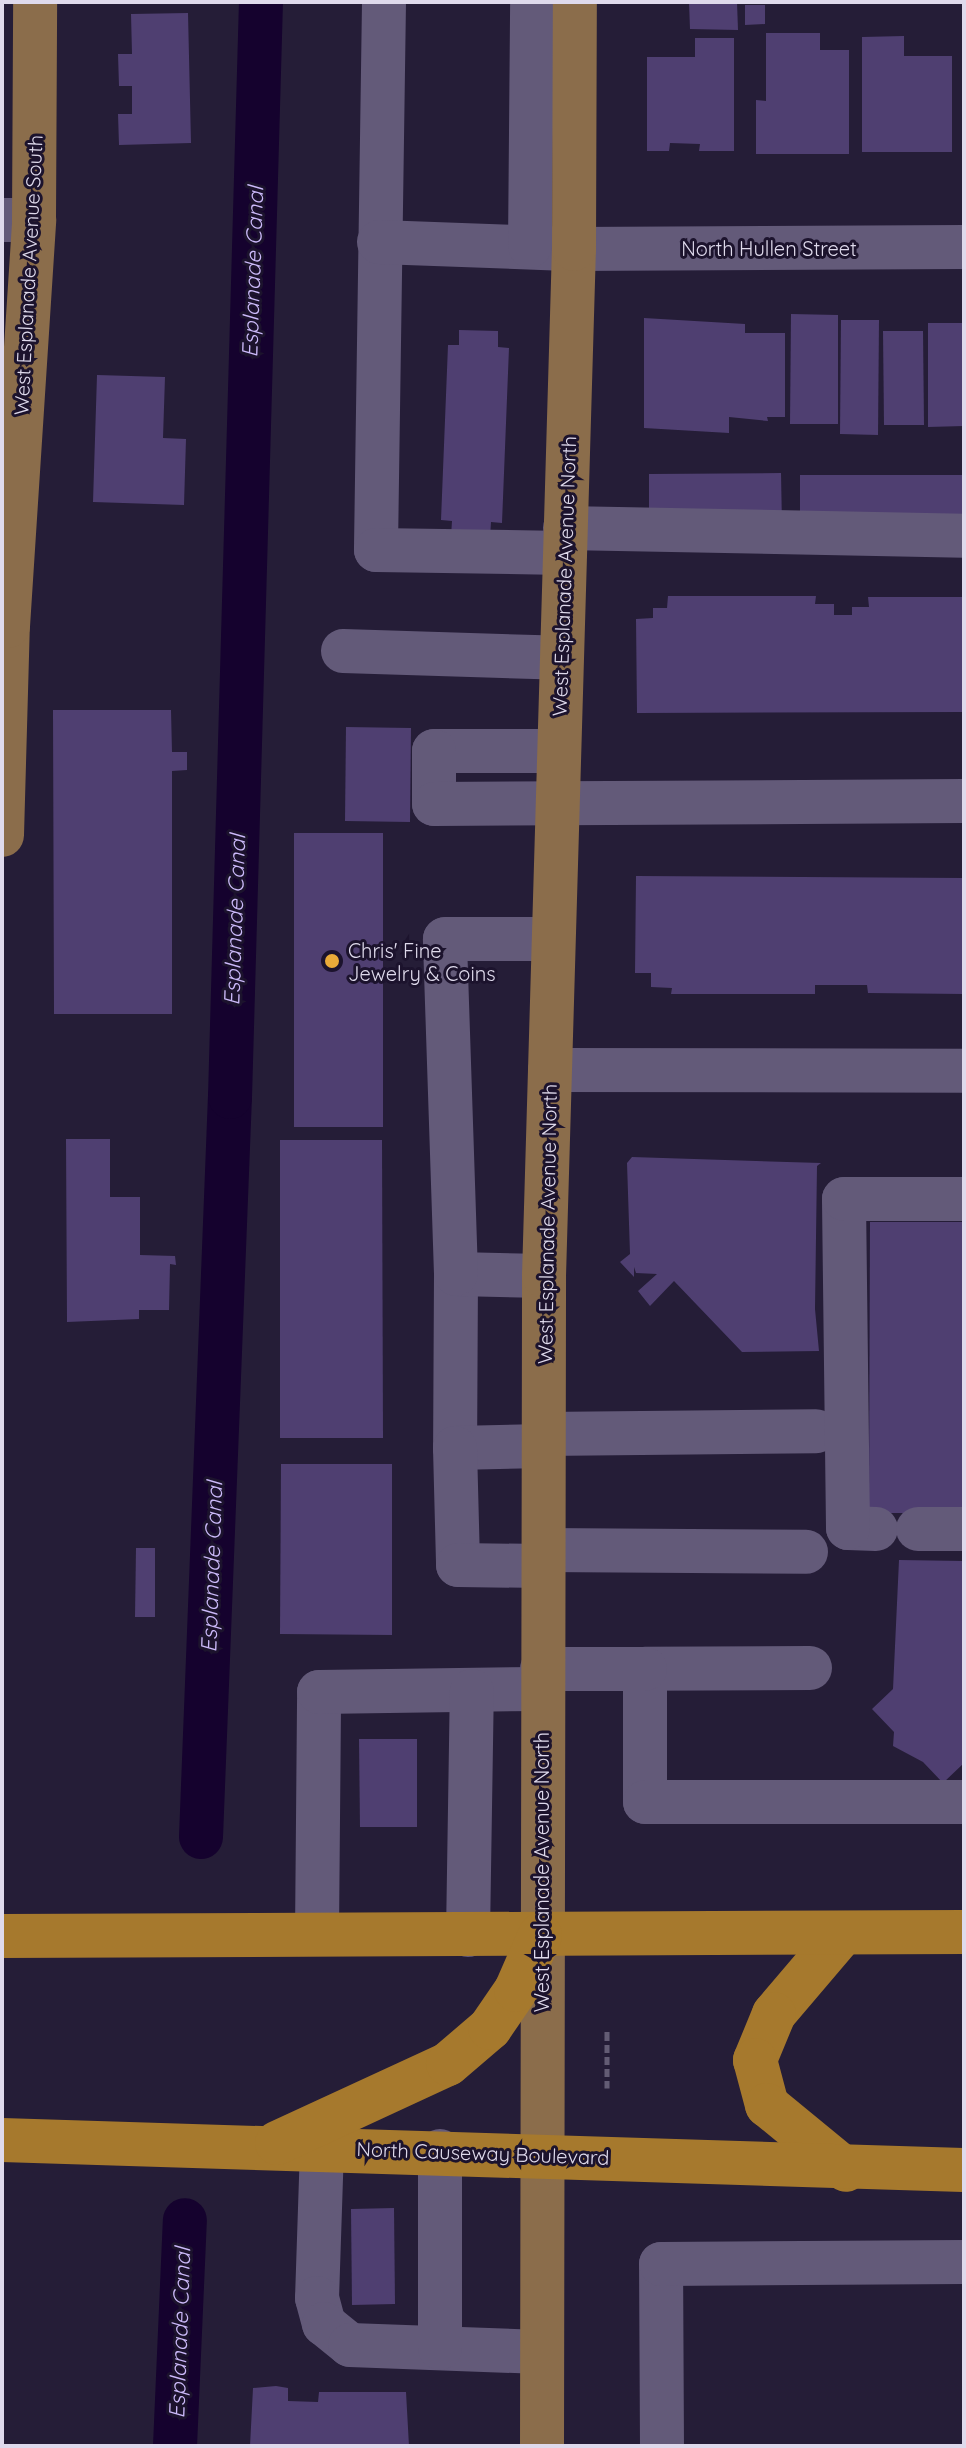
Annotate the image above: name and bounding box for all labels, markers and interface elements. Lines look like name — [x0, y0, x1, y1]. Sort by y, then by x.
street label: West Esplanade Avenue South — [9, 134, 47, 416]
water label: Esplanade Canal — [237, 186, 269, 358]
street label: North Hullen Street — [681, 236, 857, 260]
street label: West Esplanade Avenue North — [547, 435, 581, 717]
water label: Esplanade Canal — [219, 834, 251, 1006]
place label: Chris' Fine Jewelry & Coins — [348, 938, 496, 985]
marker: Chris' Fine Jewelry & Coins — [323, 952, 341, 970]
street label: West Esplanade Avenue North — [533, 1084, 561, 1364]
water label: Esplanade Canal — [196, 1481, 228, 1653]
street label: West Esplanade Avenue North — [529, 1732, 553, 2012]
street label: North Causeway Boulevard — [356, 2137, 610, 2169]
water label: Esplanade Canal — [164, 2247, 196, 2419]

